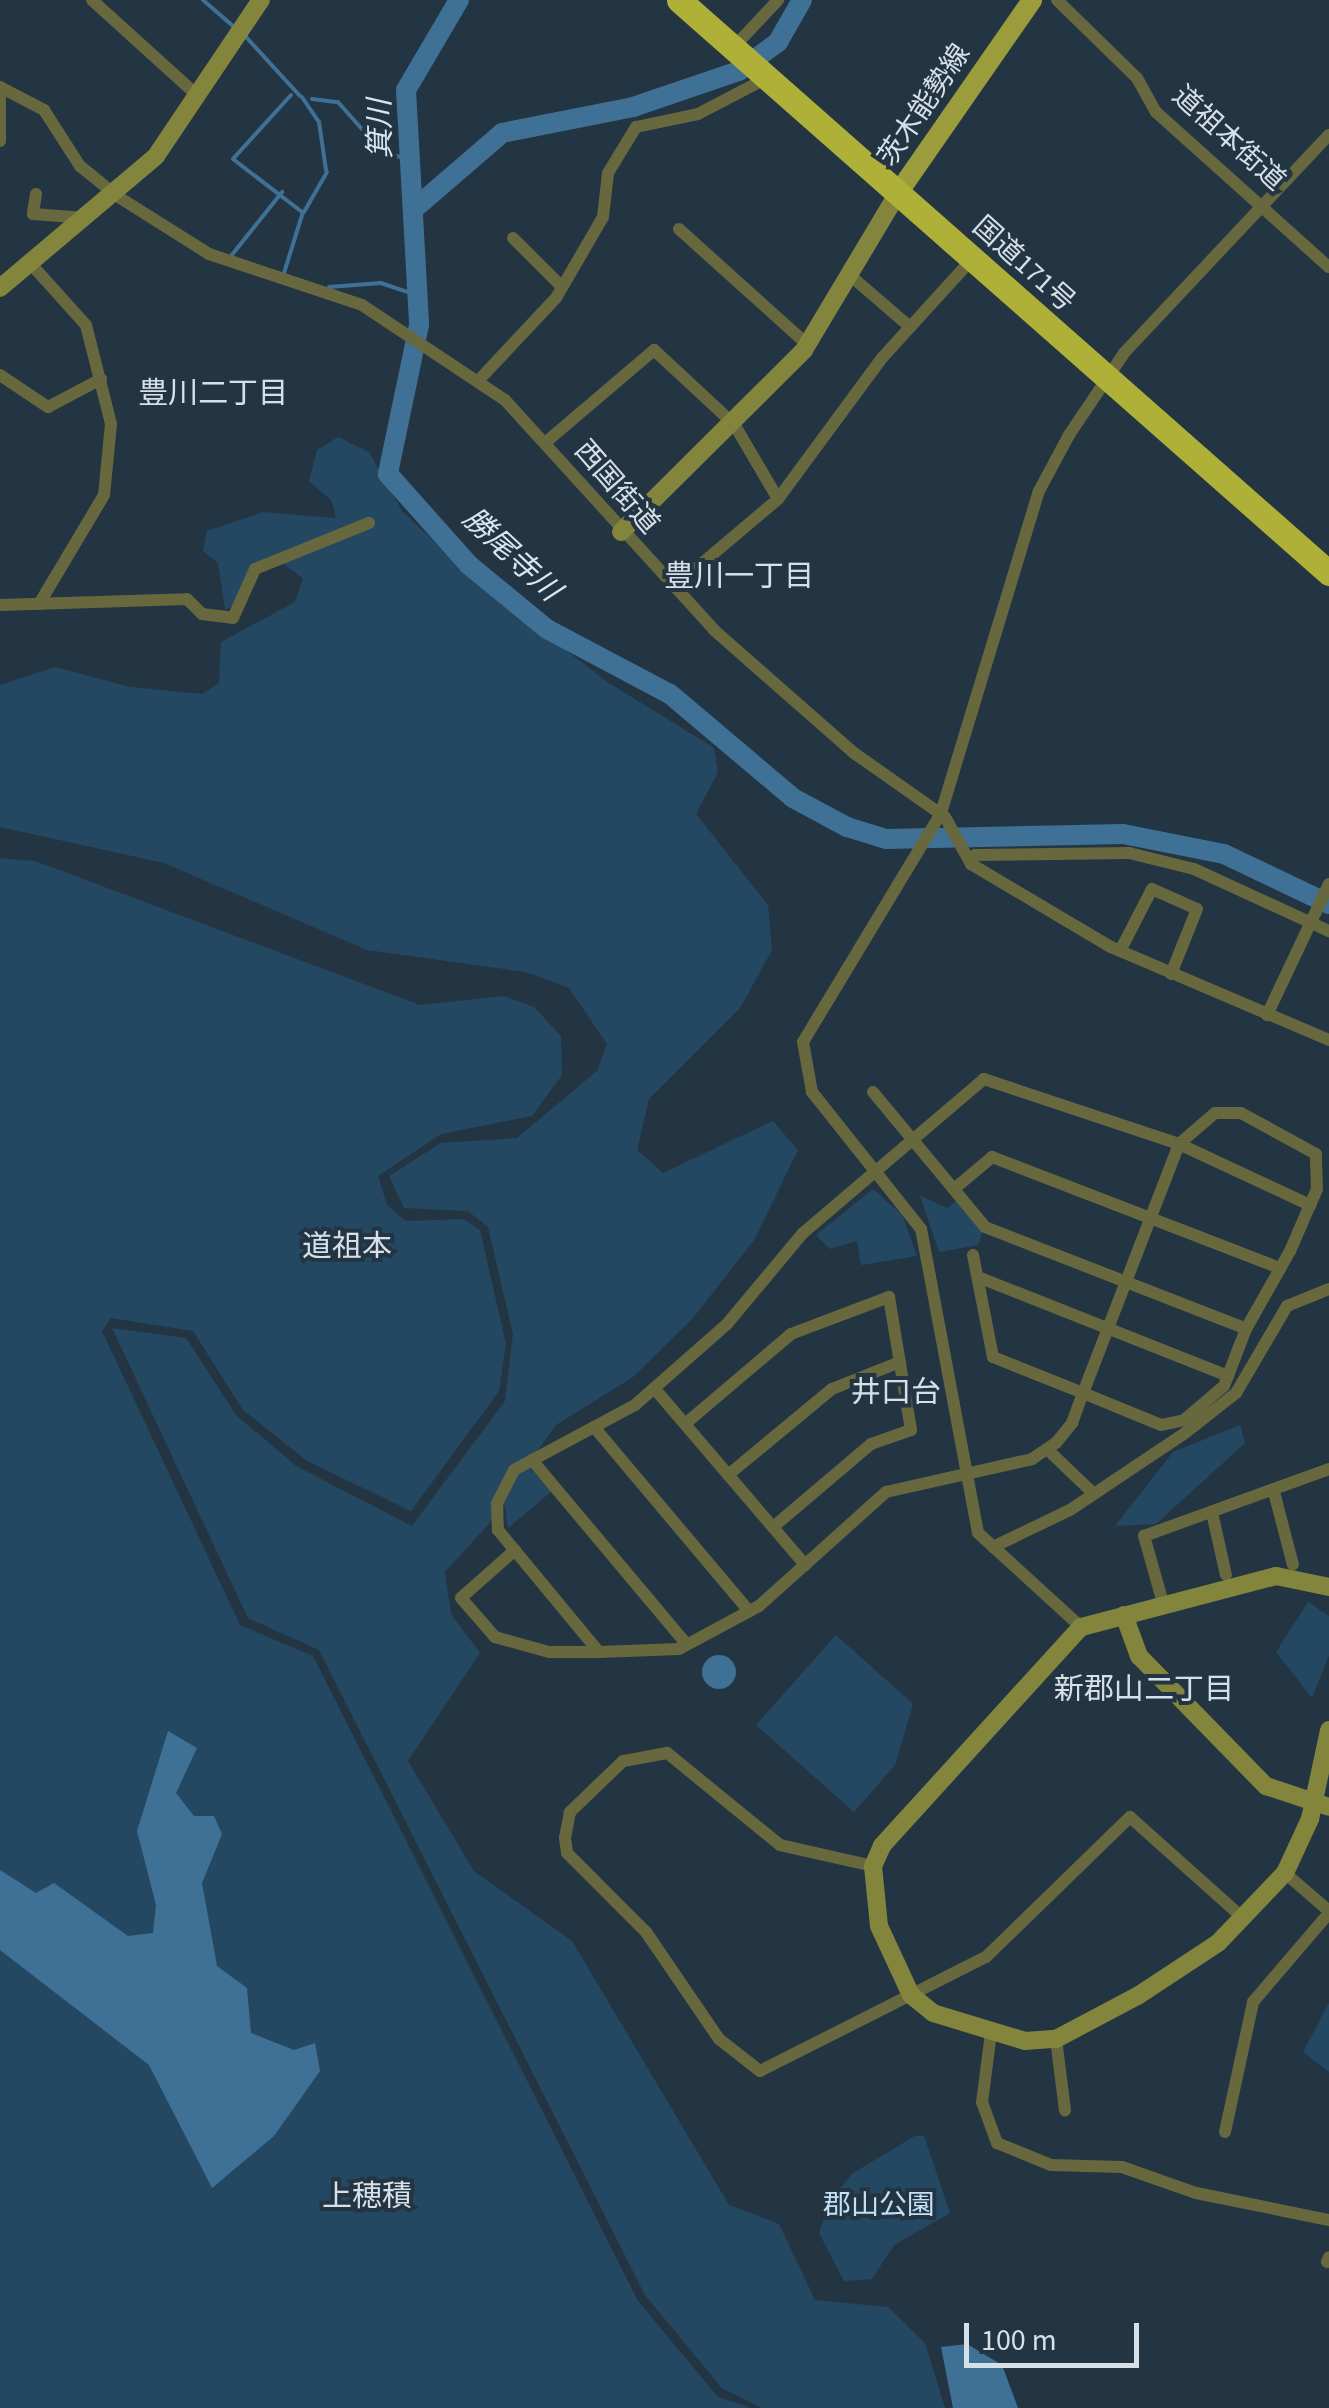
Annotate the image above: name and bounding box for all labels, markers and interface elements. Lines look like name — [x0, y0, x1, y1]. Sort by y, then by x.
street label: 茨木能勢線 — [871, 38, 977, 172]
street label: 道祖本街道 — [1166, 79, 1292, 197]
water label: 箕川 — [362, 99, 400, 159]
street label: 国道171号 — [966, 209, 1082, 319]
district label: 豊川二丁目 — [138, 376, 288, 412]
street label: 西国街道 — [568, 434, 666, 540]
water label: 勝尾寺川 — [455, 501, 567, 609]
district label: 豊川一丁目 — [664, 559, 814, 595]
district label: 道祖本 — [302, 1229, 392, 1265]
district label: 井口台 — [851, 1375, 941, 1411]
district label: 新郡山二丁目 — [1054, 1672, 1234, 1708]
district label: 上穂積 — [322, 2179, 412, 2215]
park label: 郡山公園 — [823, 2188, 935, 2222]
scale bar — [969, 2303, 1144, 2365]
text: 100 m — [981, 2319, 1057, 2362]

